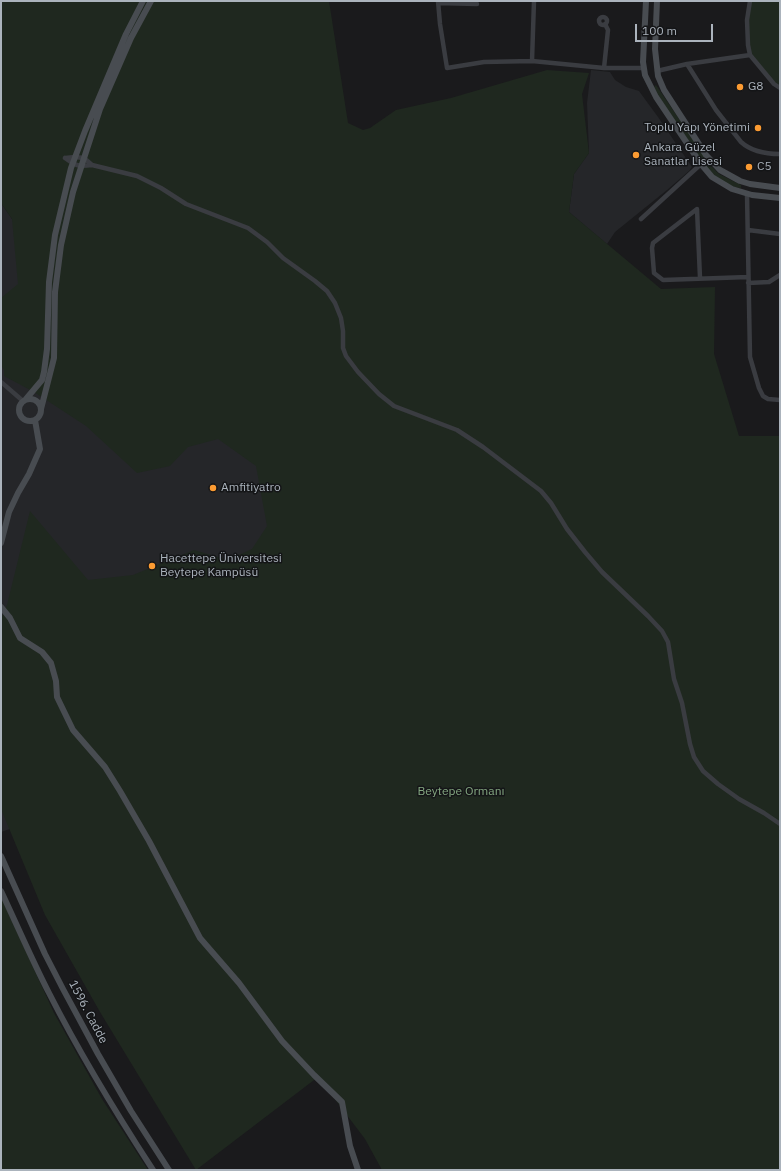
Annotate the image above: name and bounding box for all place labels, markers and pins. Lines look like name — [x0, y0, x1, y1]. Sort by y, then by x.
place label: G8 — [748, 80, 764, 94]
marker: G8 — [735, 82, 745, 92]
place label: Toplu Yapı Yönetimi — [644, 121, 750, 135]
marker: Toplu Yapı Yönetimi — [753, 123, 763, 133]
place label: Ankara Güzel Sanatlar Lisesi — [644, 141, 722, 169]
marker: Ankara Güzel Sanatlar Lisesi — [631, 150, 641, 160]
place label: C5 — [757, 160, 772, 174]
marker: C5 — [744, 162, 754, 172]
place label: Amfitiyatro — [221, 481, 281, 495]
marker: Amfitiyatro — [208, 483, 218, 493]
place label: Hacettepe Üniversitesi Beytepe Kampüsü — [160, 552, 282, 580]
marker: Hacettepe Üniversitesi Beytepe Kampüsü — [147, 561, 157, 571]

